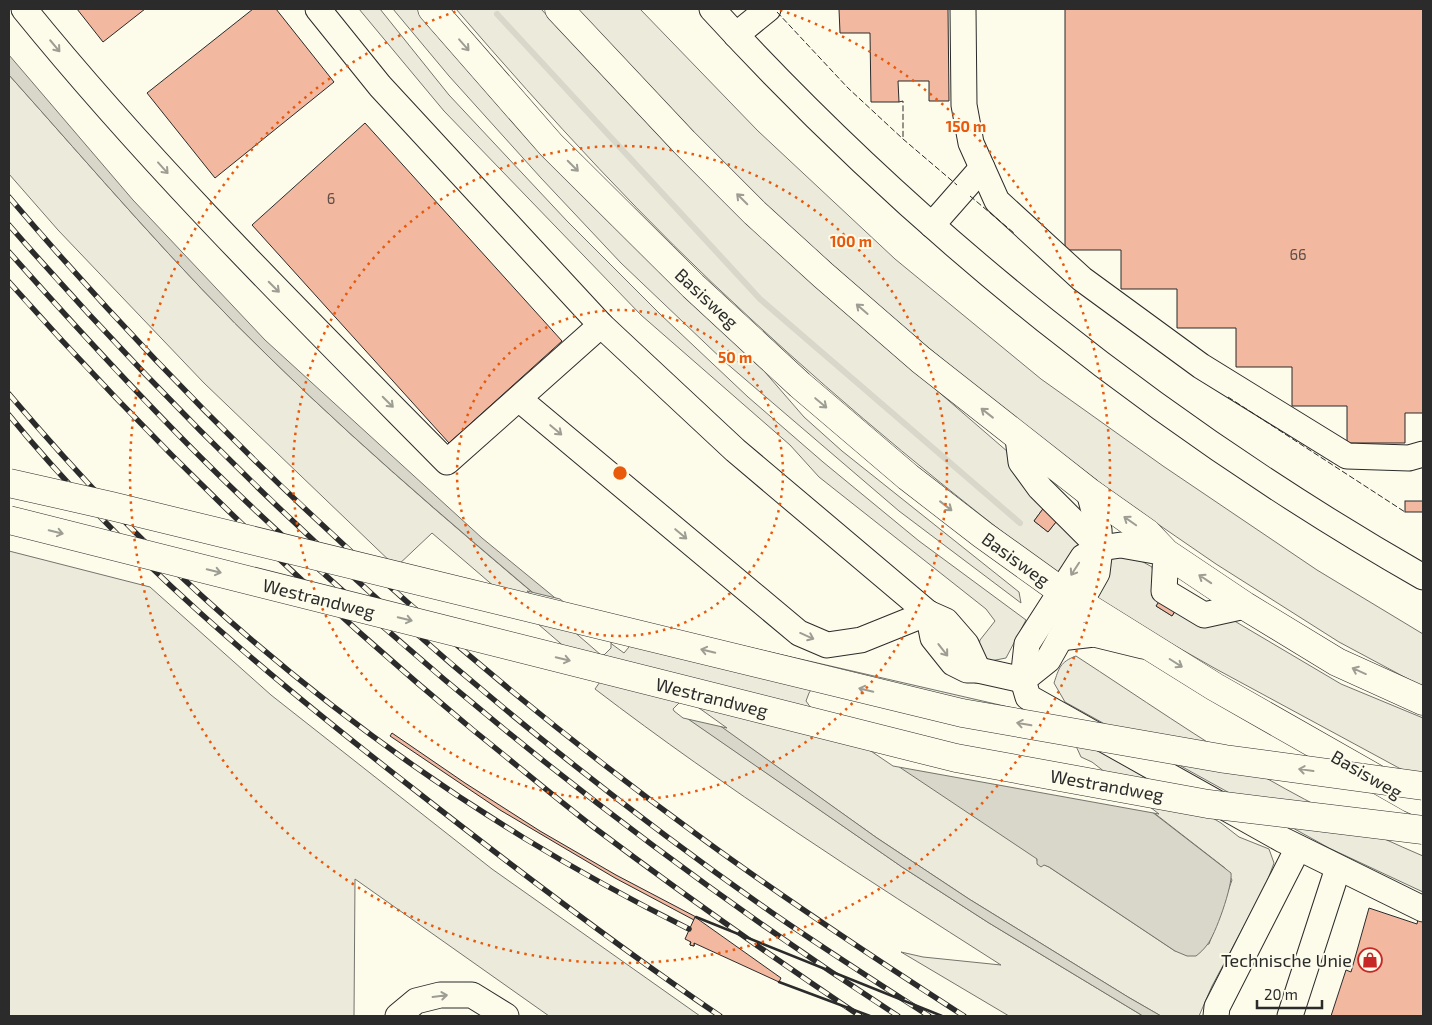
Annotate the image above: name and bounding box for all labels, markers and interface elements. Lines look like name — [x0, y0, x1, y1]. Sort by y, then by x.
one-way arrow — [49, 39, 60, 52]
one-way arrow — [459, 39, 470, 52]
text: 150 m — [946, 117, 986, 135]
one-way arrow — [567, 160, 579, 173]
one-way arrow — [157, 161, 169, 174]
house number: 6 — [327, 189, 335, 207]
one-way arrow — [736, 194, 748, 206]
text: 100 m — [830, 232, 872, 250]
house number: 66 — [1289, 245, 1307, 263]
street label: Basisweg — [671, 263, 743, 333]
one-way arrow — [267, 280, 279, 292]
one-way arrow — [855, 303, 868, 315]
text: 50 m — [718, 348, 752, 366]
one-way arrow — [382, 396, 394, 408]
one-way arrow — [814, 397, 827, 409]
one-way arrow — [981, 407, 994, 418]
one-way arrow — [549, 424, 562, 435]
centre of rings — [611, 464, 629, 482]
one-way arrow — [939, 501, 952, 512]
one-way arrow — [1123, 516, 1137, 526]
street label: Basisweg — [978, 527, 1054, 591]
one-way arrow — [48, 528, 64, 537]
one-way arrow — [674, 528, 687, 540]
one-way arrow — [1070, 562, 1080, 576]
one-way arrow — [205, 567, 221, 576]
street label: Westrandweg — [261, 573, 377, 623]
one-way arrow — [1198, 574, 1212, 584]
one-way arrow — [397, 615, 413, 625]
one-way arrow — [799, 632, 814, 642]
one-way arrow — [938, 644, 949, 657]
one-way arrow — [700, 646, 716, 655]
one-way arrow — [554, 655, 570, 664]
one-way arrow — [1169, 658, 1183, 668]
one-way arrow — [1352, 666, 1367, 676]
street label: Westrandweg — [654, 672, 770, 722]
one-way arrow — [858, 685, 874, 694]
one-way arrow — [1017, 719, 1033, 729]
street label: Basisweg — [1328, 745, 1406, 803]
street label: Westrandweg — [1049, 764, 1165, 806]
one-way arrow — [1298, 765, 1314, 775]
shop icon: Technische Unie — [1357, 947, 1383, 973]
place label: Technische Unie — [1221, 949, 1352, 971]
scale bar — [1257, 978, 1322, 1010]
text: 20 m — [1264, 985, 1298, 1003]
one-way arrow — [432, 991, 448, 1001]

